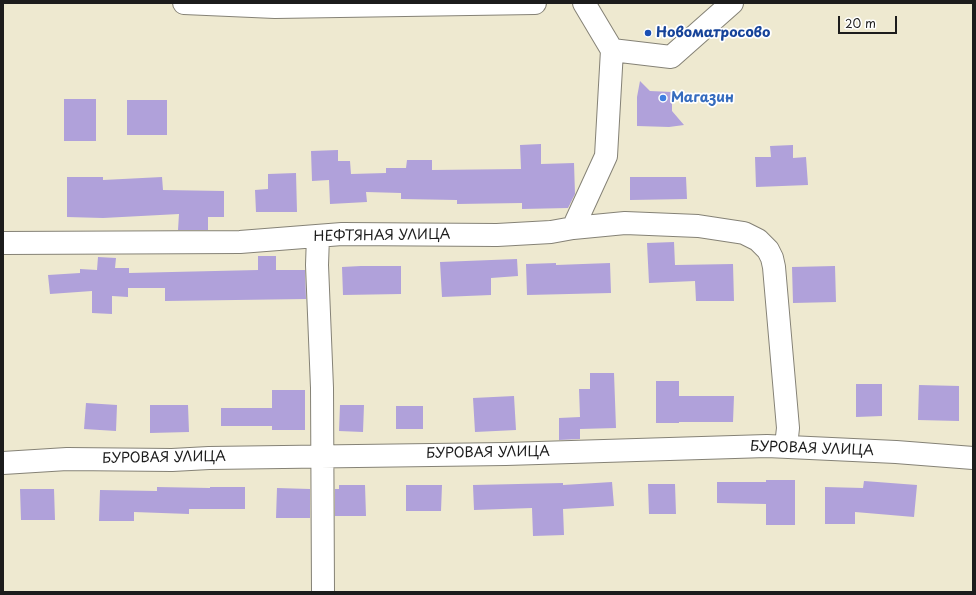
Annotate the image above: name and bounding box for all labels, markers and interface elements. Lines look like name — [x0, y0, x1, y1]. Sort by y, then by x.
scale bar — [840, 8, 899, 34]
text: 20 m — [845, 14, 876, 32]
place label: Новоматросово — [656, 25, 770, 41]
marker: Новоматросово — [643, 28, 653, 38]
place label: Магазин — [671, 90, 734, 106]
marker: Магазин — [658, 93, 668, 103]
street label: НЕФТЯНАЯ УЛИЦА — [313, 226, 451, 246]
street label: БУРОВАЯ УЛИЦА — [750, 438, 874, 460]
street label: БУРОВАЯ УЛИЦА — [426, 444, 550, 462]
street label: БУРОВАЯ УЛИЦА — [102, 449, 226, 467]

